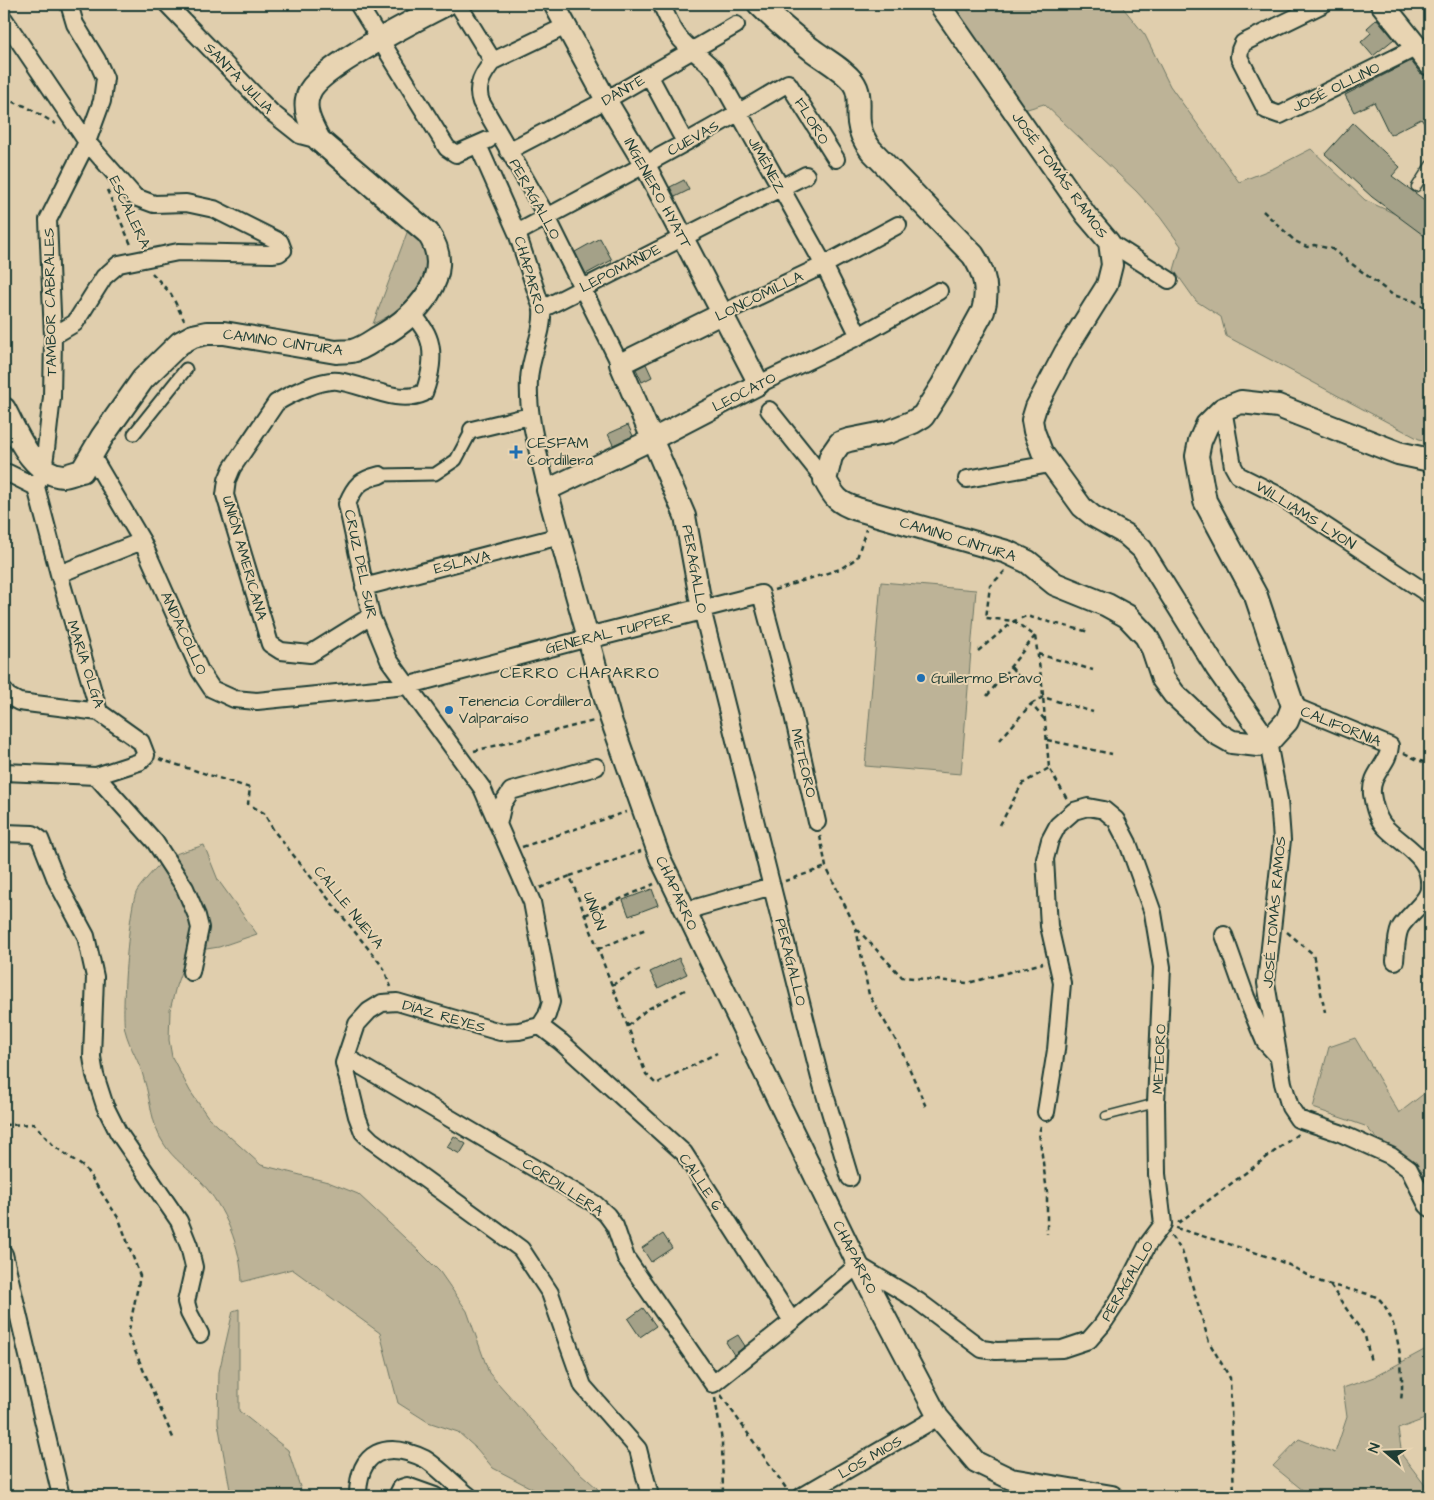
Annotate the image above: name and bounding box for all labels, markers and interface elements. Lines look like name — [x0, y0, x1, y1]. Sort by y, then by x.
street label: SANTA JULIA — [199, 38, 278, 119]
street label: JOSÉ OLLINO — [1289, 57, 1384, 118]
street label: DANTE — [598, 70, 649, 111]
street label: FLORO — [789, 94, 834, 149]
street label: JOSÉ TOMÁS RAMOS — [1006, 108, 1113, 243]
street label: CUEVAS — [663, 115, 723, 161]
street label: JIMÉNEZ — [742, 133, 791, 197]
street label: INGENIERO HYATT — [618, 134, 697, 253]
street label: PERAGALLO — [504, 155, 565, 243]
street label: ESCALERA — [103, 172, 156, 252]
street label: TAMBOR CABRALES — [39, 227, 62, 377]
street label: CHAPARRO — [508, 234, 551, 316]
street label: LEPOMANDE — [576, 239, 665, 298]
street label: LONCOMILLA — [712, 266, 807, 327]
street label: CAMINO CINTURA — [222, 324, 345, 361]
street label: LEOCATO — [709, 367, 780, 417]
place label: CESFAM Cordillera — [527, 433, 593, 471]
marker: CESFAM Cordillera — [509, 445, 523, 459]
street label: WILLIAMS LYON — [1251, 476, 1360, 555]
street label: UNIÓN AMERICANA — [217, 493, 272, 623]
street label: CRUZ DEL SUR — [339, 508, 382, 621]
street label: CAMINO CINTURA — [897, 512, 1019, 567]
street label: PERAGALLO — [676, 523, 713, 615]
street label: ESLAVA — [432, 545, 493, 580]
street label: ANDACOLLO — [155, 588, 212, 678]
street label: GENERAL TUPPER — [543, 607, 675, 659]
street label: MARÍA OLGA — [61, 618, 110, 711]
district label: CERRO CHAPARRO — [500, 662, 660, 684]
place label: Guillermo Bravo — [931, 668, 1042, 689]
marker: Guillermo Bravo — [915, 672, 927, 684]
place label: Tenencia Cordillera Valparaíso — [459, 691, 591, 729]
street label: CALIFORNIA — [1297, 701, 1385, 752]
marker: Tenencia Cordillera Valparaíso — [443, 704, 455, 716]
street label: METEORO — [785, 726, 822, 800]
street label: JOSÉ TOMÁS RAMOS — [1257, 835, 1292, 989]
street label: CHAPARRO — [650, 853, 703, 934]
street label: CALLE NUEVA — [308, 861, 389, 954]
street label: UNIÓN — [578, 889, 611, 933]
street label: PERAGALLO — [769, 916, 812, 1008]
street label: DÍAZ REYES — [400, 995, 488, 1038]
street label: METEORO — [1147, 1023, 1172, 1095]
street label: CALLE 6 — [674, 1149, 728, 1216]
street label: CORDILLERA — [518, 1153, 608, 1222]
street label: CHAPARRO — [827, 1217, 882, 1298]
street label: PERAGALLO — [1096, 1237, 1159, 1325]
north arrow — [1362, 1428, 1412, 1478]
street label: LOS MIOS — [834, 1431, 906, 1484]
text: N — [1364, 1440, 1386, 1456]

